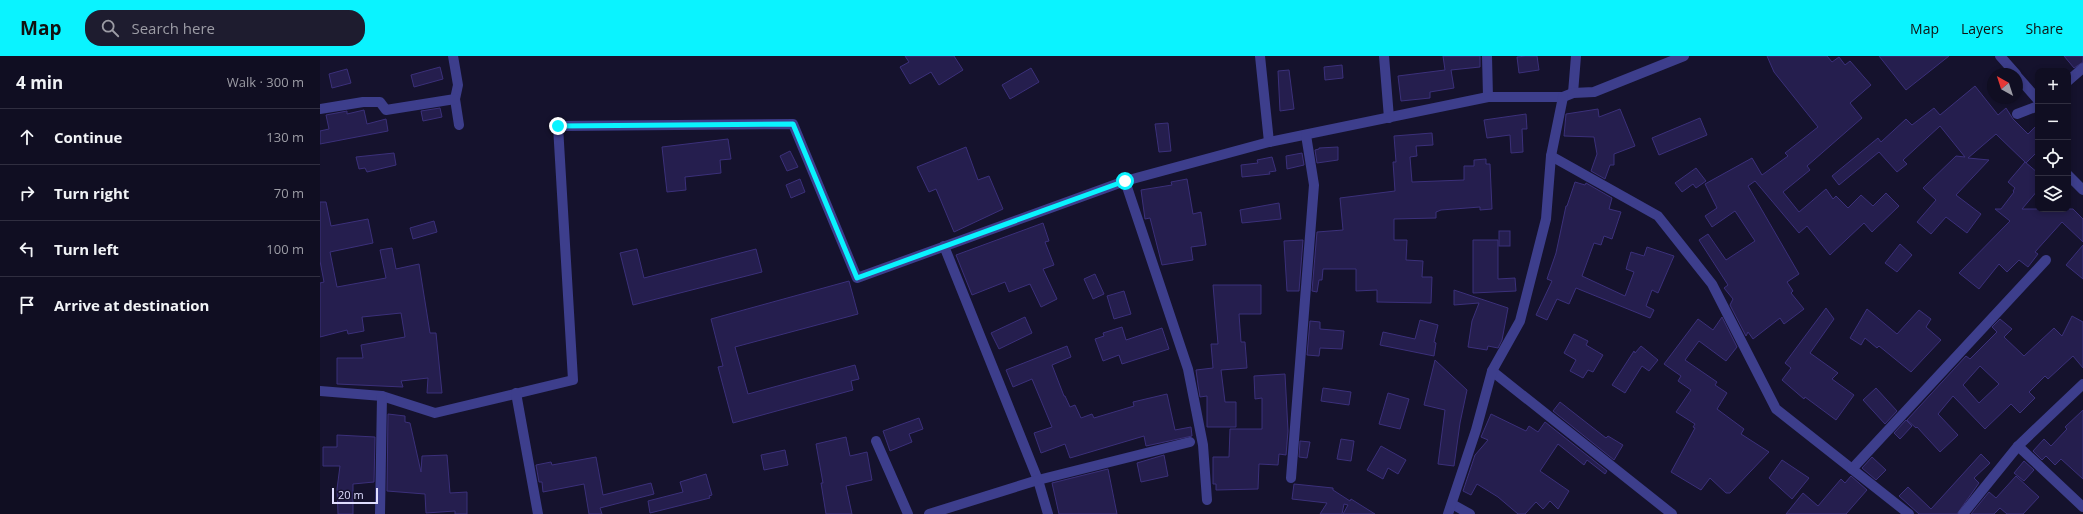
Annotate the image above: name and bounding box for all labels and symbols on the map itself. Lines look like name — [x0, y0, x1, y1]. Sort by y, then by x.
north arrow — [1987, 68, 2023, 104]
route end — [549, 117, 567, 135]
route start — [1116, 172, 1134, 190]
scale bar — [332, 486, 378, 505]

